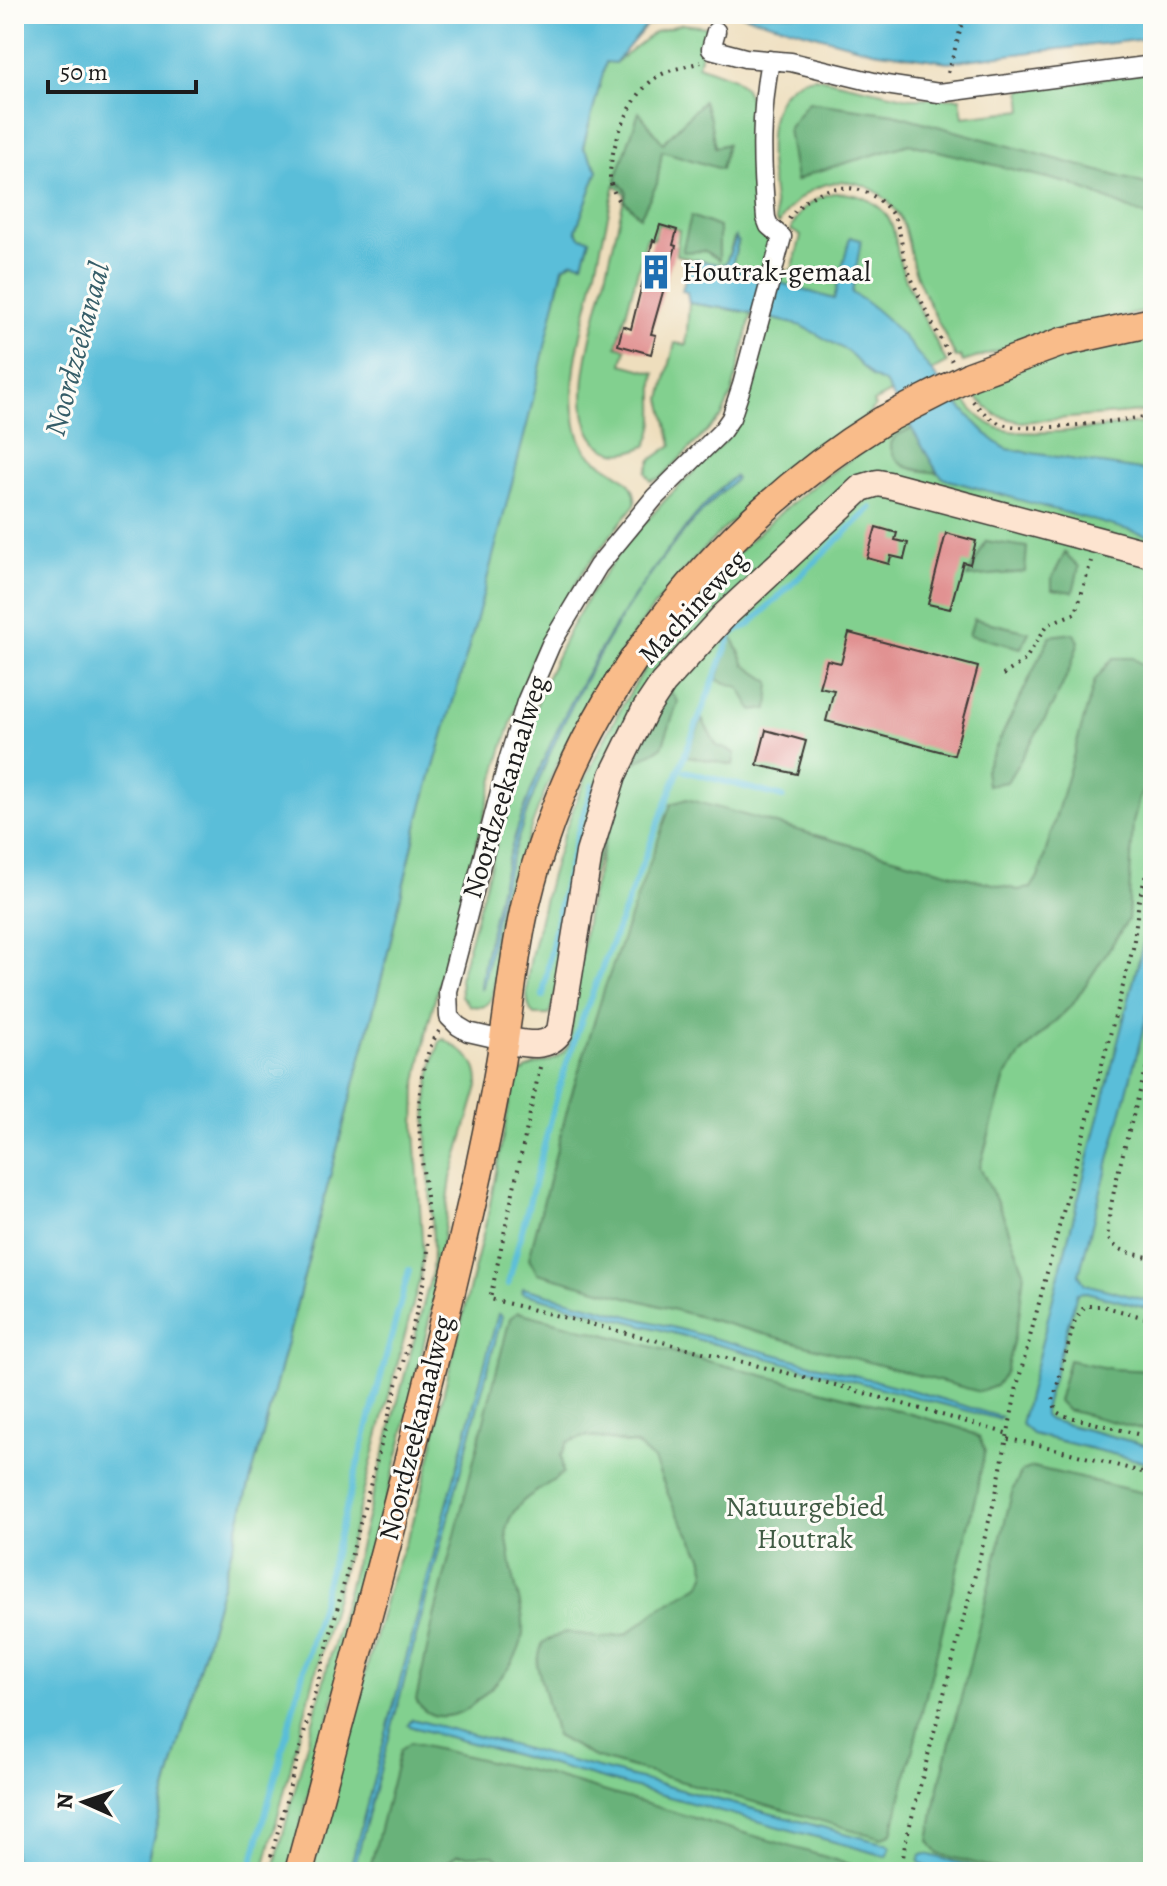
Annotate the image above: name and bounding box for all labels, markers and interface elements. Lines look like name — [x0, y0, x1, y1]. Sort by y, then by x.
scale bar — [48, 44, 196, 94]
text: 50 m — [60, 56, 108, 88]
building icon: Houtrak-gemaal — [637, 253, 675, 291]
place label: Houtrak-gemaal — [682, 253, 871, 291]
water label: Noordzeekanaal — [35, 257, 120, 440]
street label: Machineweg — [630, 541, 756, 673]
street label: Noordzeekanaalweg — [453, 671, 557, 903]
street label: Noordzeekanaalweg — [370, 1311, 462, 1545]
park label: Natuurgebied Houtrak — [725, 1488, 886, 1558]
north arrow — [44, 1762, 124, 1842]
text: N — [50, 1792, 80, 1810]

